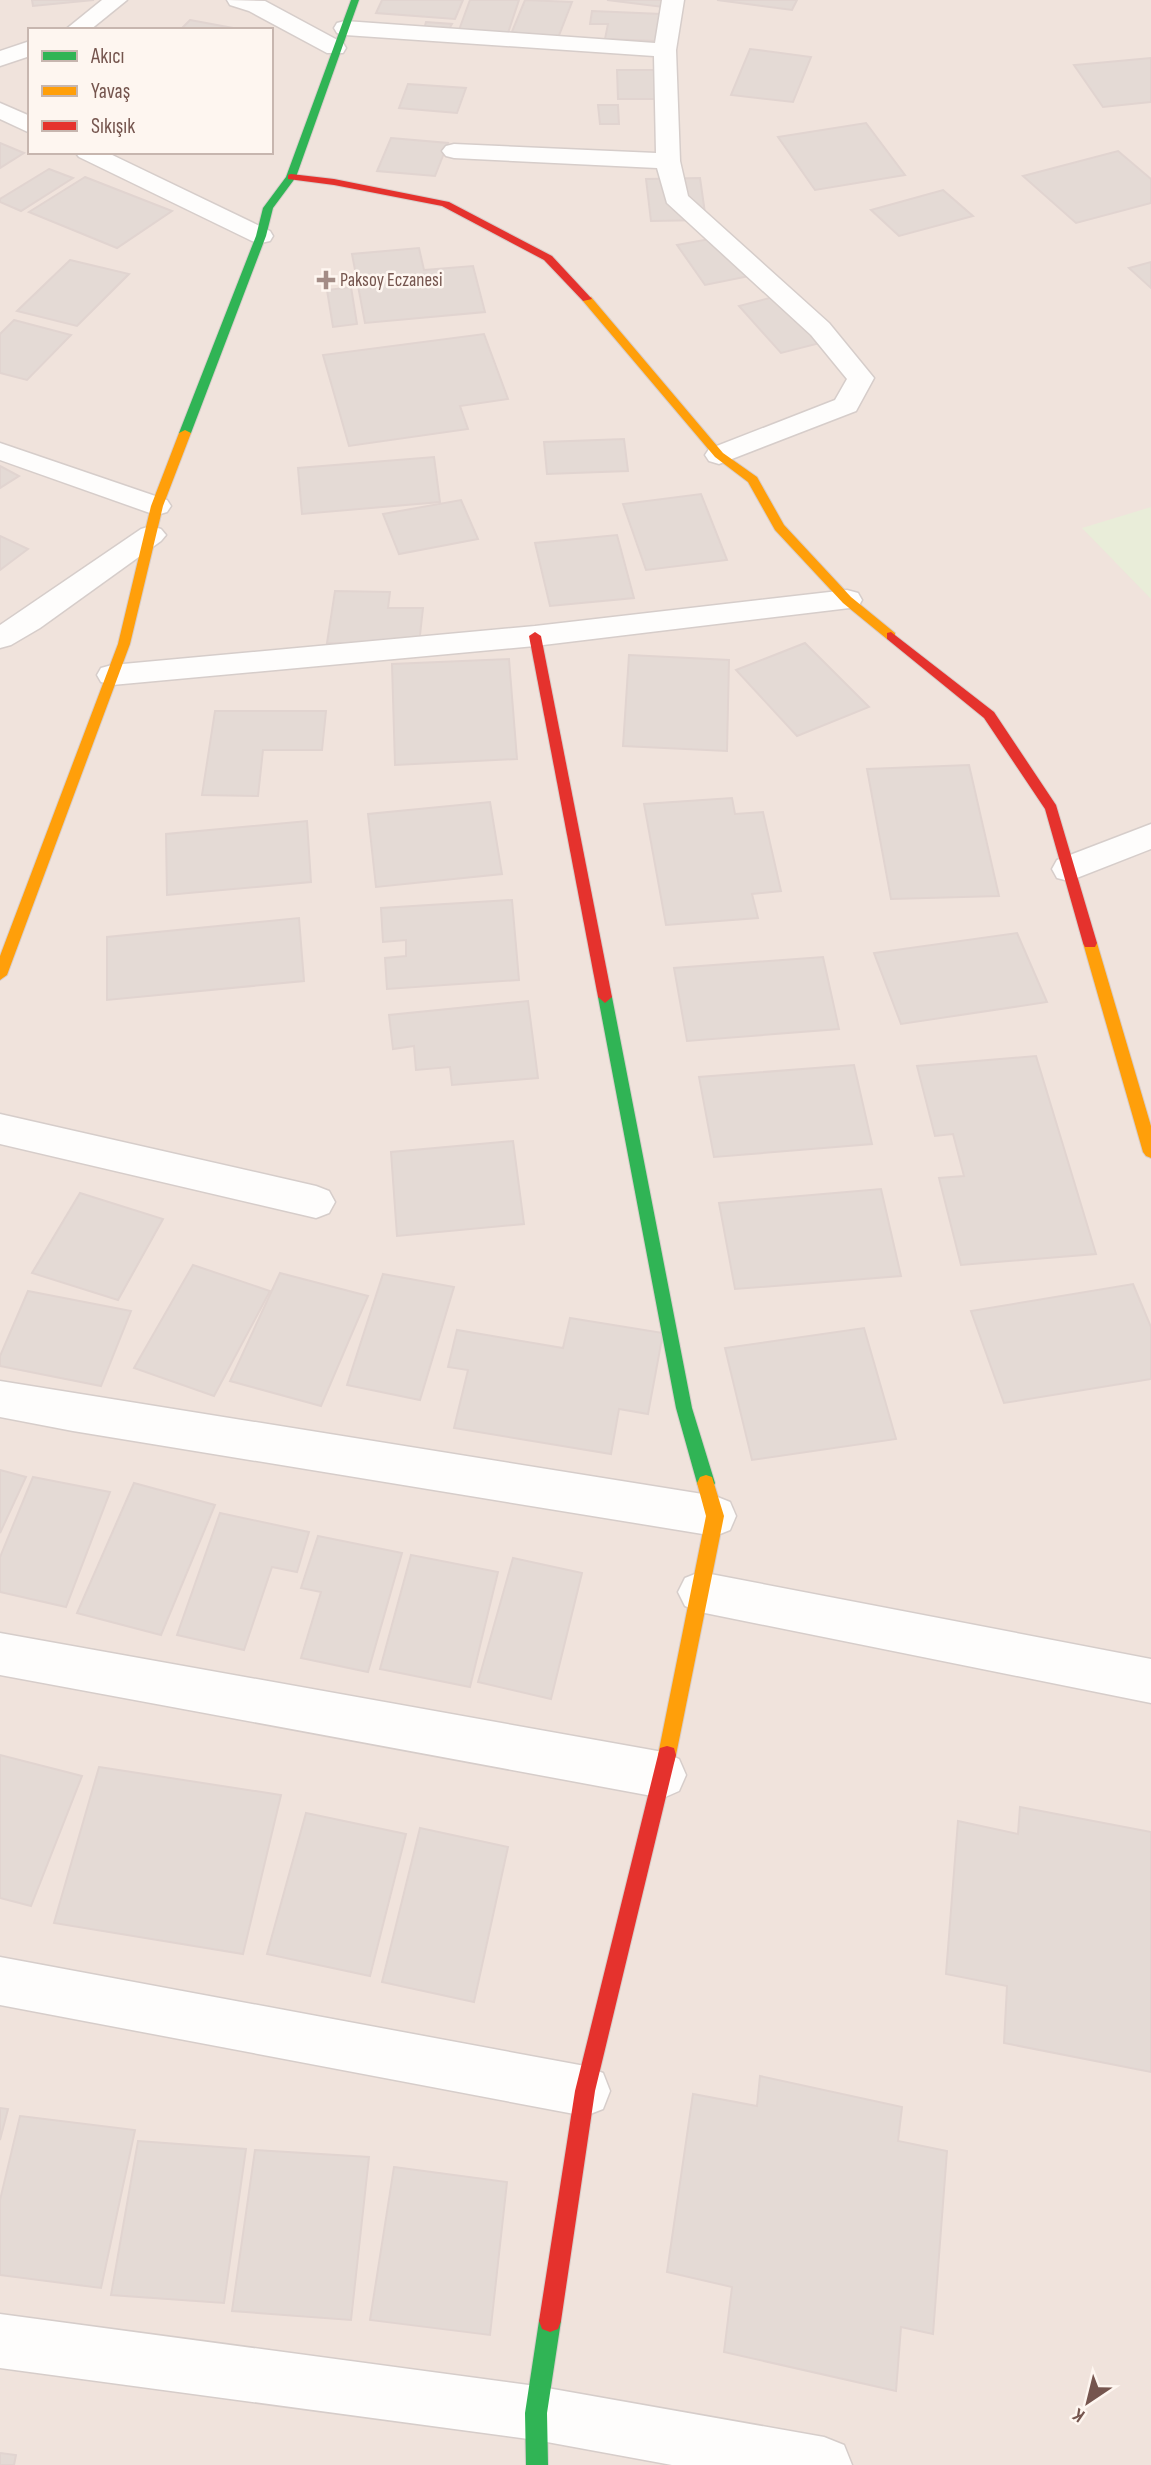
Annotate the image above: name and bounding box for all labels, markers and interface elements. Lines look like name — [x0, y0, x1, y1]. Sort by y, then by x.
legend — [28, 28, 273, 154]
text: Akıcı — [90, 44, 124, 69]
text: Yavaş — [91, 79, 130, 104]
text: Sıkışık — [91, 114, 135, 139]
place label: Paksoy Eczanesi — [340, 269, 442, 292]
marker: Paksoy Eczanesi — [318, 272, 334, 288]
north arrow — [1053, 2367, 1123, 2437]
text: K — [1068, 2402, 1090, 2427]

